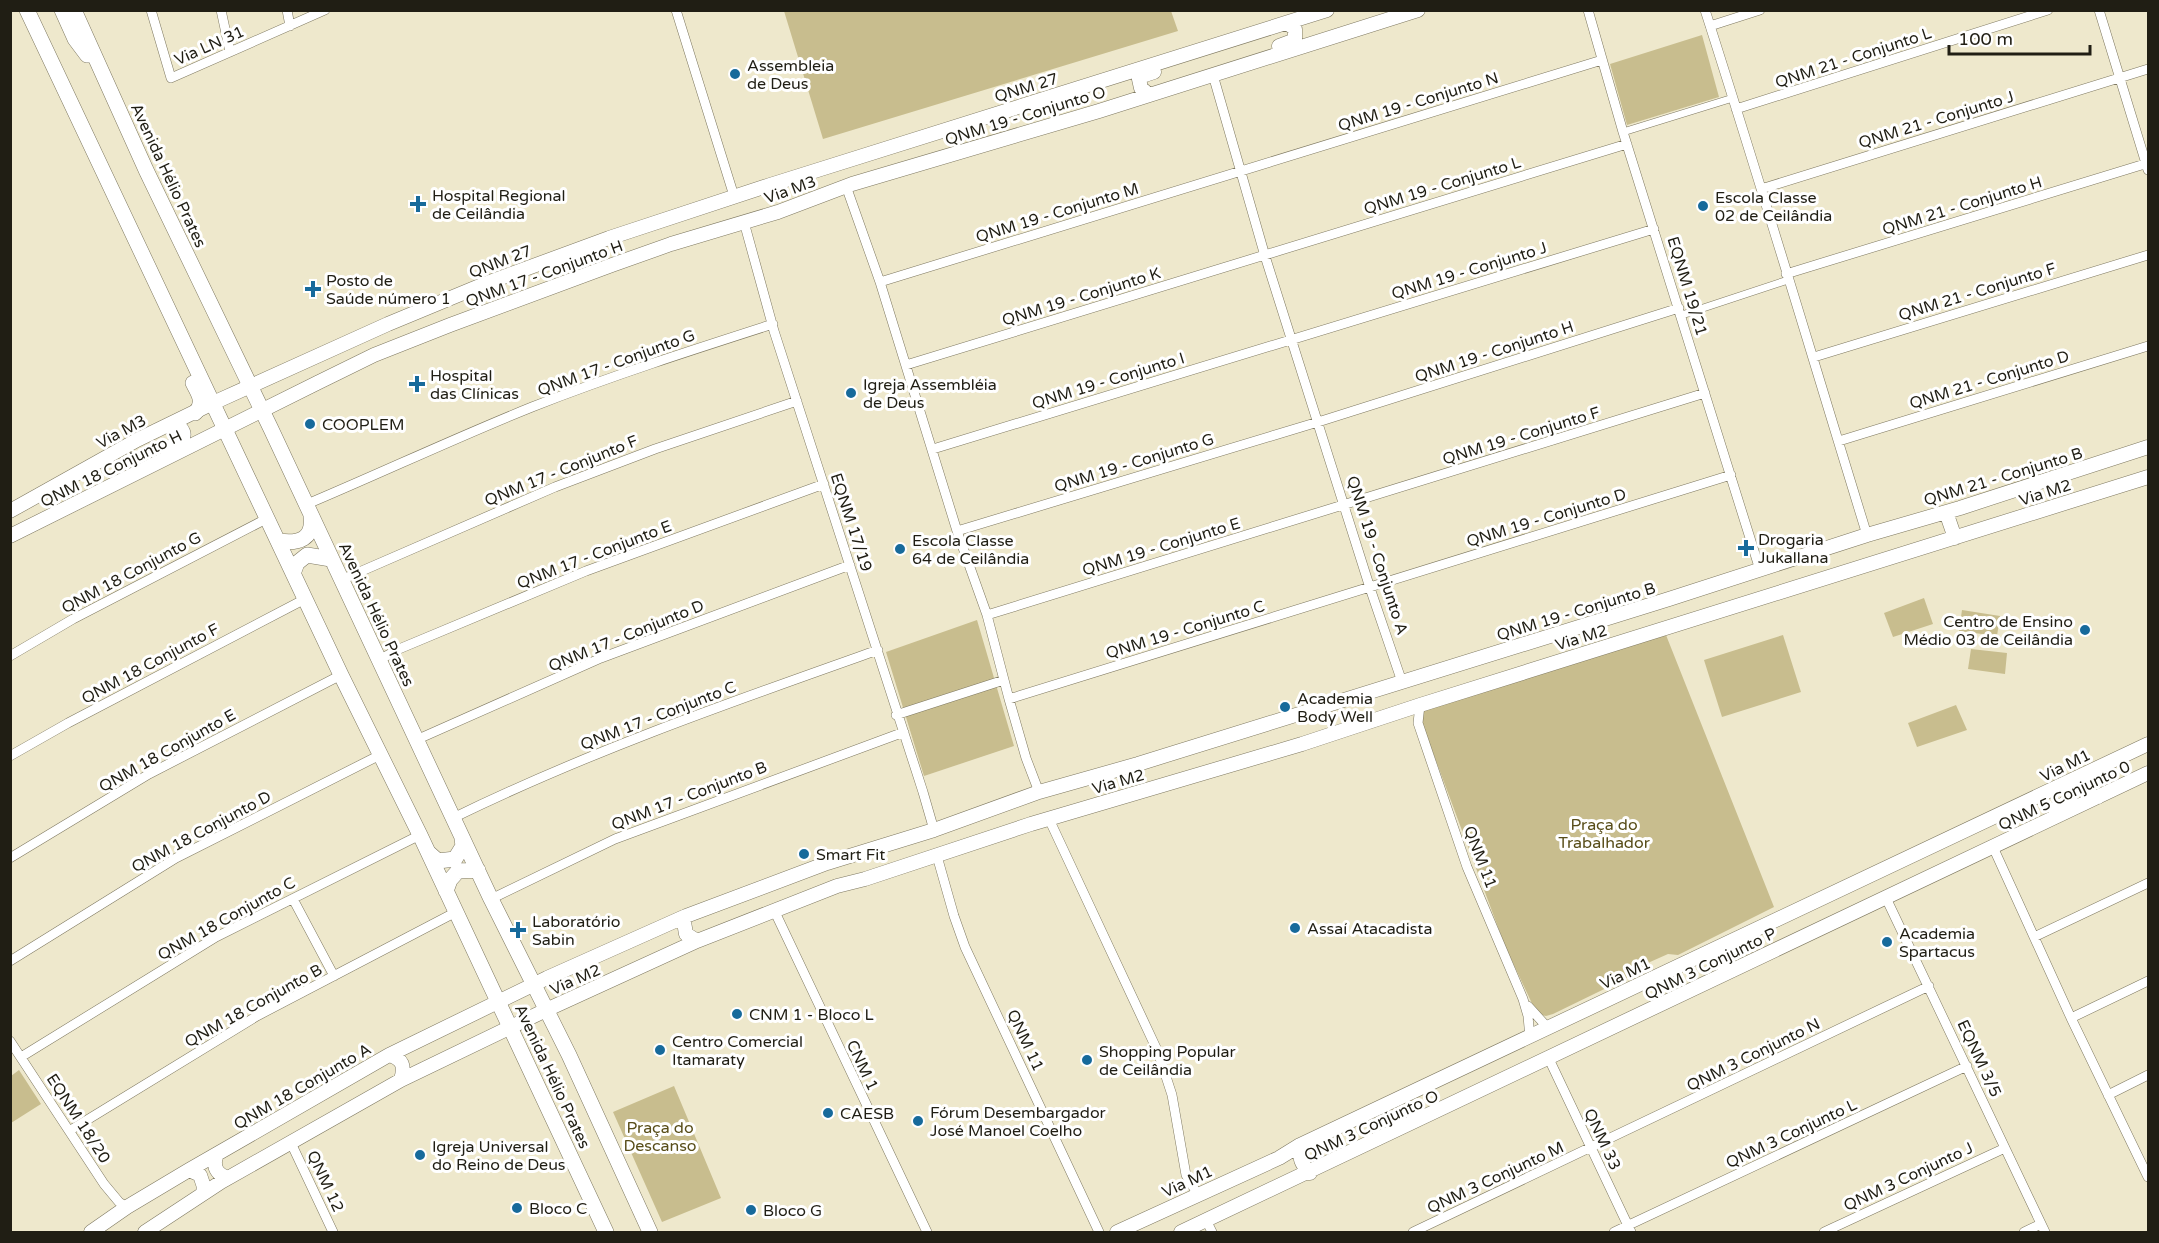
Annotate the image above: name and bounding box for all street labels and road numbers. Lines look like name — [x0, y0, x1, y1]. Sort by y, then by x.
street label: Via LN 31 — [171, 22, 247, 70]
street label: QNM 21 - Conjunto L — [1773, 23, 1934, 93]
street label: QNM 19 - Conjunto N — [1336, 68, 1501, 136]
street label: QNM 27 — [992, 69, 1061, 107]
street label: QNM 19 - Conjunto O — [943, 82, 1108, 150]
street label: QNM 21 - Conjunto J — [1856, 87, 2016, 153]
street label: Avenida Hélio Prates — [126, 100, 210, 251]
street label: QNM 19 - Conjunto L — [1361, 153, 1523, 219]
street label: Via M3 — [762, 171, 819, 209]
street label: QNM 21 - Conjunto H — [1880, 172, 2045, 240]
street label: QNM 19 - Conjunto M — [973, 179, 1141, 247]
street label: EQNM 19/21 — [1662, 234, 1712, 338]
street label: QNM 17 - Conjunto H — [463, 236, 626, 312]
street label: QNM 19 - Conjunto J — [1389, 238, 1549, 304]
street label: QNM 27 — [466, 241, 535, 283]
street label: QNM 21 - Conjunto F — [1896, 258, 2059, 325]
street label: QNM 19 - Conjunto K — [1000, 263, 1163, 331]
street label: QNM 19 - Conjunto H — [1412, 317, 1576, 387]
street label: QNM 17 - Conjunto G — [535, 325, 698, 401]
street label: QNM 21 - Conjunto D — [1907, 346, 2072, 414]
street label: QNM 19 - Conjunto I — [1030, 348, 1187, 414]
street label: QNM 19 - Conjunto F — [1440, 402, 1603, 469]
street label: Via M3 — [93, 410, 150, 453]
street label: QNM 18 Conjunto H — [37, 426, 186, 512]
street label: QNM 19 - Conjunto G — [1052, 429, 1217, 497]
street label: QNM 17 - Conjunto F — [482, 431, 641, 511]
street label: QNM 21 - Conjunto B — [1921, 443, 2085, 511]
street label: EQNM 17/19 — [826, 471, 876, 574]
street label: QNM 19 - Conjunto A — [1342, 473, 1412, 637]
street label: Via M2 — [2017, 475, 2074, 511]
street label: QNM 19 - Conjunto D — [1464, 484, 1629, 552]
street label: QNM 19 - Conjunto E — [1080, 513, 1243, 581]
street label: QNM 17 - Conjunto E — [514, 516, 675, 594]
street label: QNM 18 Conjunto G — [58, 528, 205, 618]
street label: Avenida Hélio Prates — [334, 539, 418, 690]
street label: QNM 19 - Conjunto B — [1494, 578, 1658, 646]
street label: QNM 17 - Conjunto D — [546, 596, 707, 676]
street label: QNM 19 - Conjunto C — [1103, 596, 1267, 664]
street label: QNM 18 Conjunto F — [78, 619, 223, 709]
street label: Via M2 — [1553, 621, 1610, 655]
street label: QNM 17 - Conjunto C — [578, 677, 739, 755]
street label: QNM 18 Conjunto E — [96, 705, 239, 797]
street label: Via M1 — [2037, 745, 2094, 787]
street label: QNM 17 - Conjunto B — [609, 757, 770, 835]
street label: QNM 5 Conjunto 0 — [1995, 757, 2134, 835]
street label: Via M2 — [1090, 765, 1147, 799]
street label: QNM 18 Conjunto D — [128, 787, 275, 877]
street label: QNM 11 — [1459, 823, 1501, 892]
street label: QNM 18 Conjunto C — [154, 873, 299, 965]
street label: QNM 3 Conjunto P — [1641, 923, 1780, 1004]
street label: Via M1 — [1597, 954, 1654, 994]
street label: QNM 18 Conjunto B — [181, 960, 326, 1052]
street label: Via M2 — [547, 960, 604, 1000]
street label: Avenida Hélio Prates — [510, 1001, 594, 1152]
street label: QNM 11 — [1002, 1006, 1048, 1074]
street label: QNM 3 Conjunto N — [1683, 1014, 1823, 1096]
street label: EQNM 3/5 — [1953, 1017, 2006, 1100]
street label: CNM 1 — [842, 1037, 882, 1094]
street label: QNM 18 Conjunto A — [230, 1039, 375, 1134]
street label: EQNM 18/20 — [42, 1070, 115, 1167]
street label: QNM 3 Conjunto O — [1301, 1086, 1442, 1166]
street label: QNM 3 Conjunto L — [1723, 1095, 1860, 1173]
street label: QNM 33 — [1579, 1105, 1625, 1173]
street label: QNM 3 Conjunto M — [1424, 1137, 1567, 1218]
street label: QNM 3 Conjunto J — [1840, 1138, 1976, 1216]
street label: QNM 12 — [302, 1147, 348, 1215]
street label: Via M1 — [1159, 1162, 1216, 1202]

